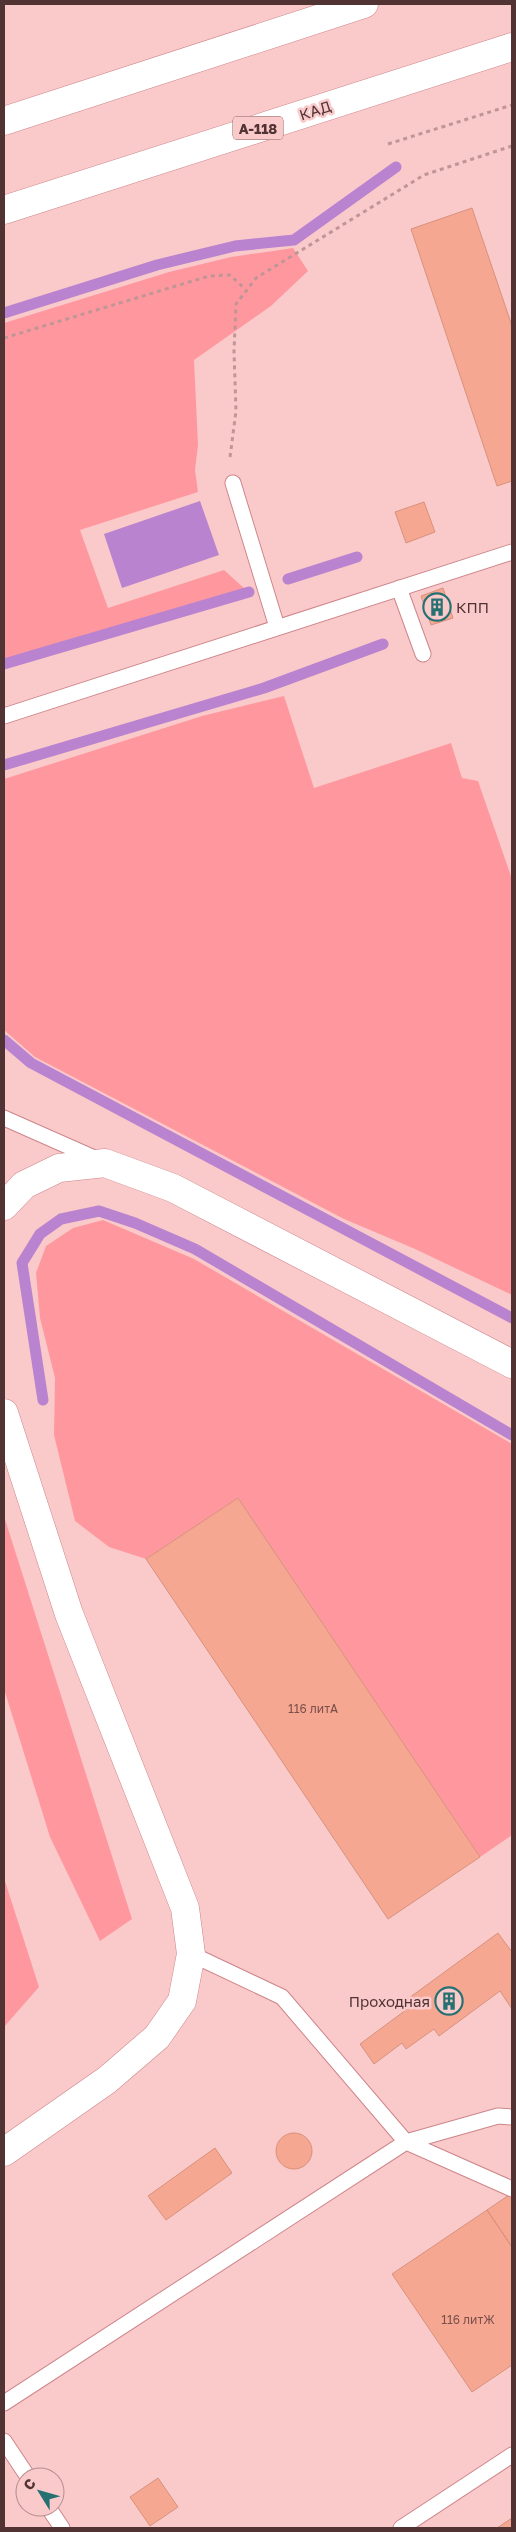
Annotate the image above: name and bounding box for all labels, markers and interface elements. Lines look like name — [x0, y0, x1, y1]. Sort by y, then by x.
street label: КАД — [297, 96, 333, 124]
road number: А-118 — [233, 116, 283, 140]
building icon: КПП — [422, 592, 452, 622]
place label: КПП — [456, 598, 489, 616]
house number: 116 литА — [288, 1701, 338, 1716]
building icon: Проходная — [434, 1986, 464, 2016]
place label: Проходная — [349, 1992, 430, 2010]
house number: 116 литЖ — [441, 2312, 495, 2327]
north arrow — [15, 2467, 65, 2517]
text: С — [19, 2475, 39, 2493]

